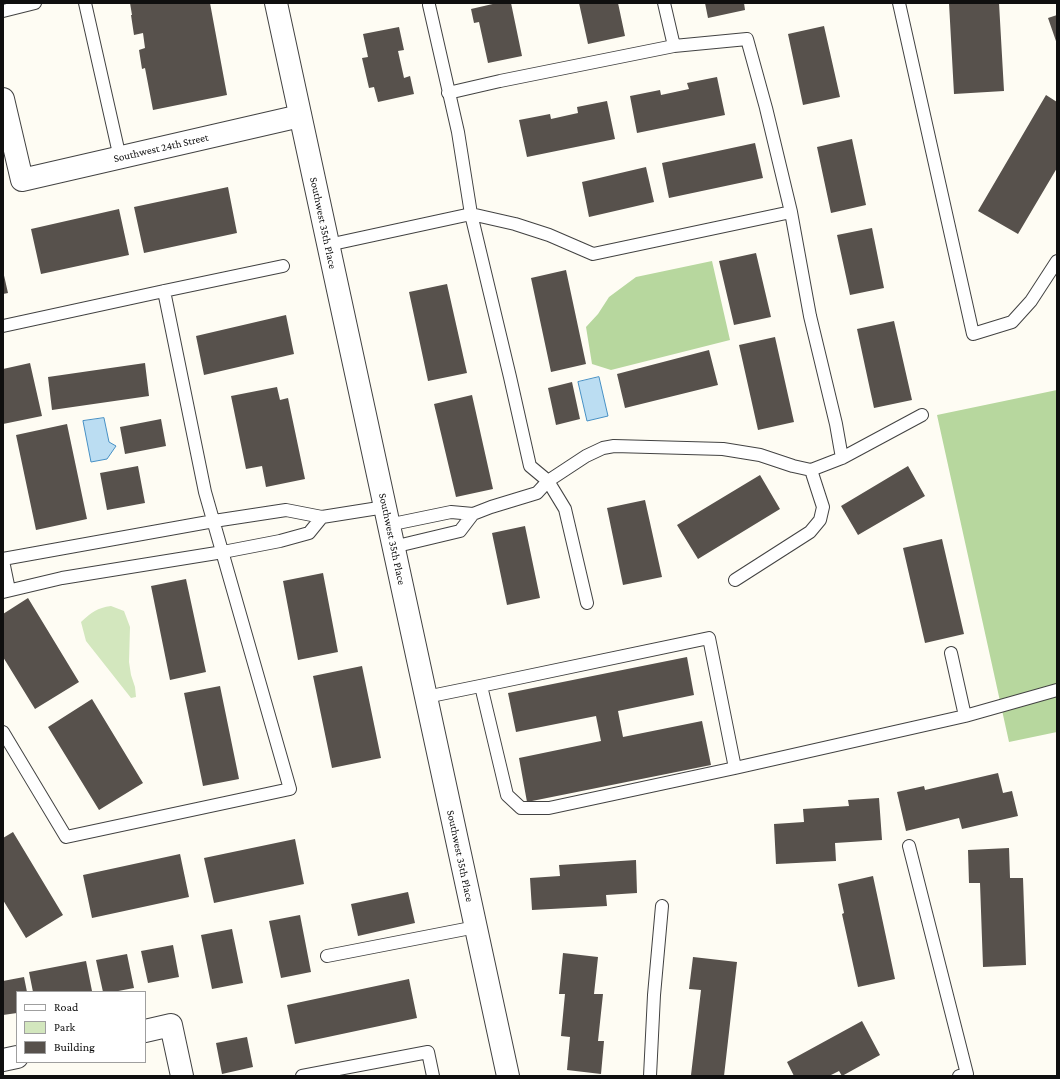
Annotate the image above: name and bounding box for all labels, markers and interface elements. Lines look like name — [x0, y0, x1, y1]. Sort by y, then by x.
street label: Southwest 24th Street — [112, 131, 210, 165]
street label: Southwest 35th Place — [307, 176, 339, 270]
street label: Southwest 35th Place — [376, 492, 408, 586]
street label: Southwest 35th Place — [444, 809, 476, 903]
legend — [16, 991, 146, 1063]
text: Road — [54, 1000, 78, 1014]
text: Park — [54, 1020, 75, 1034]
text: Building — [54, 1040, 95, 1054]

